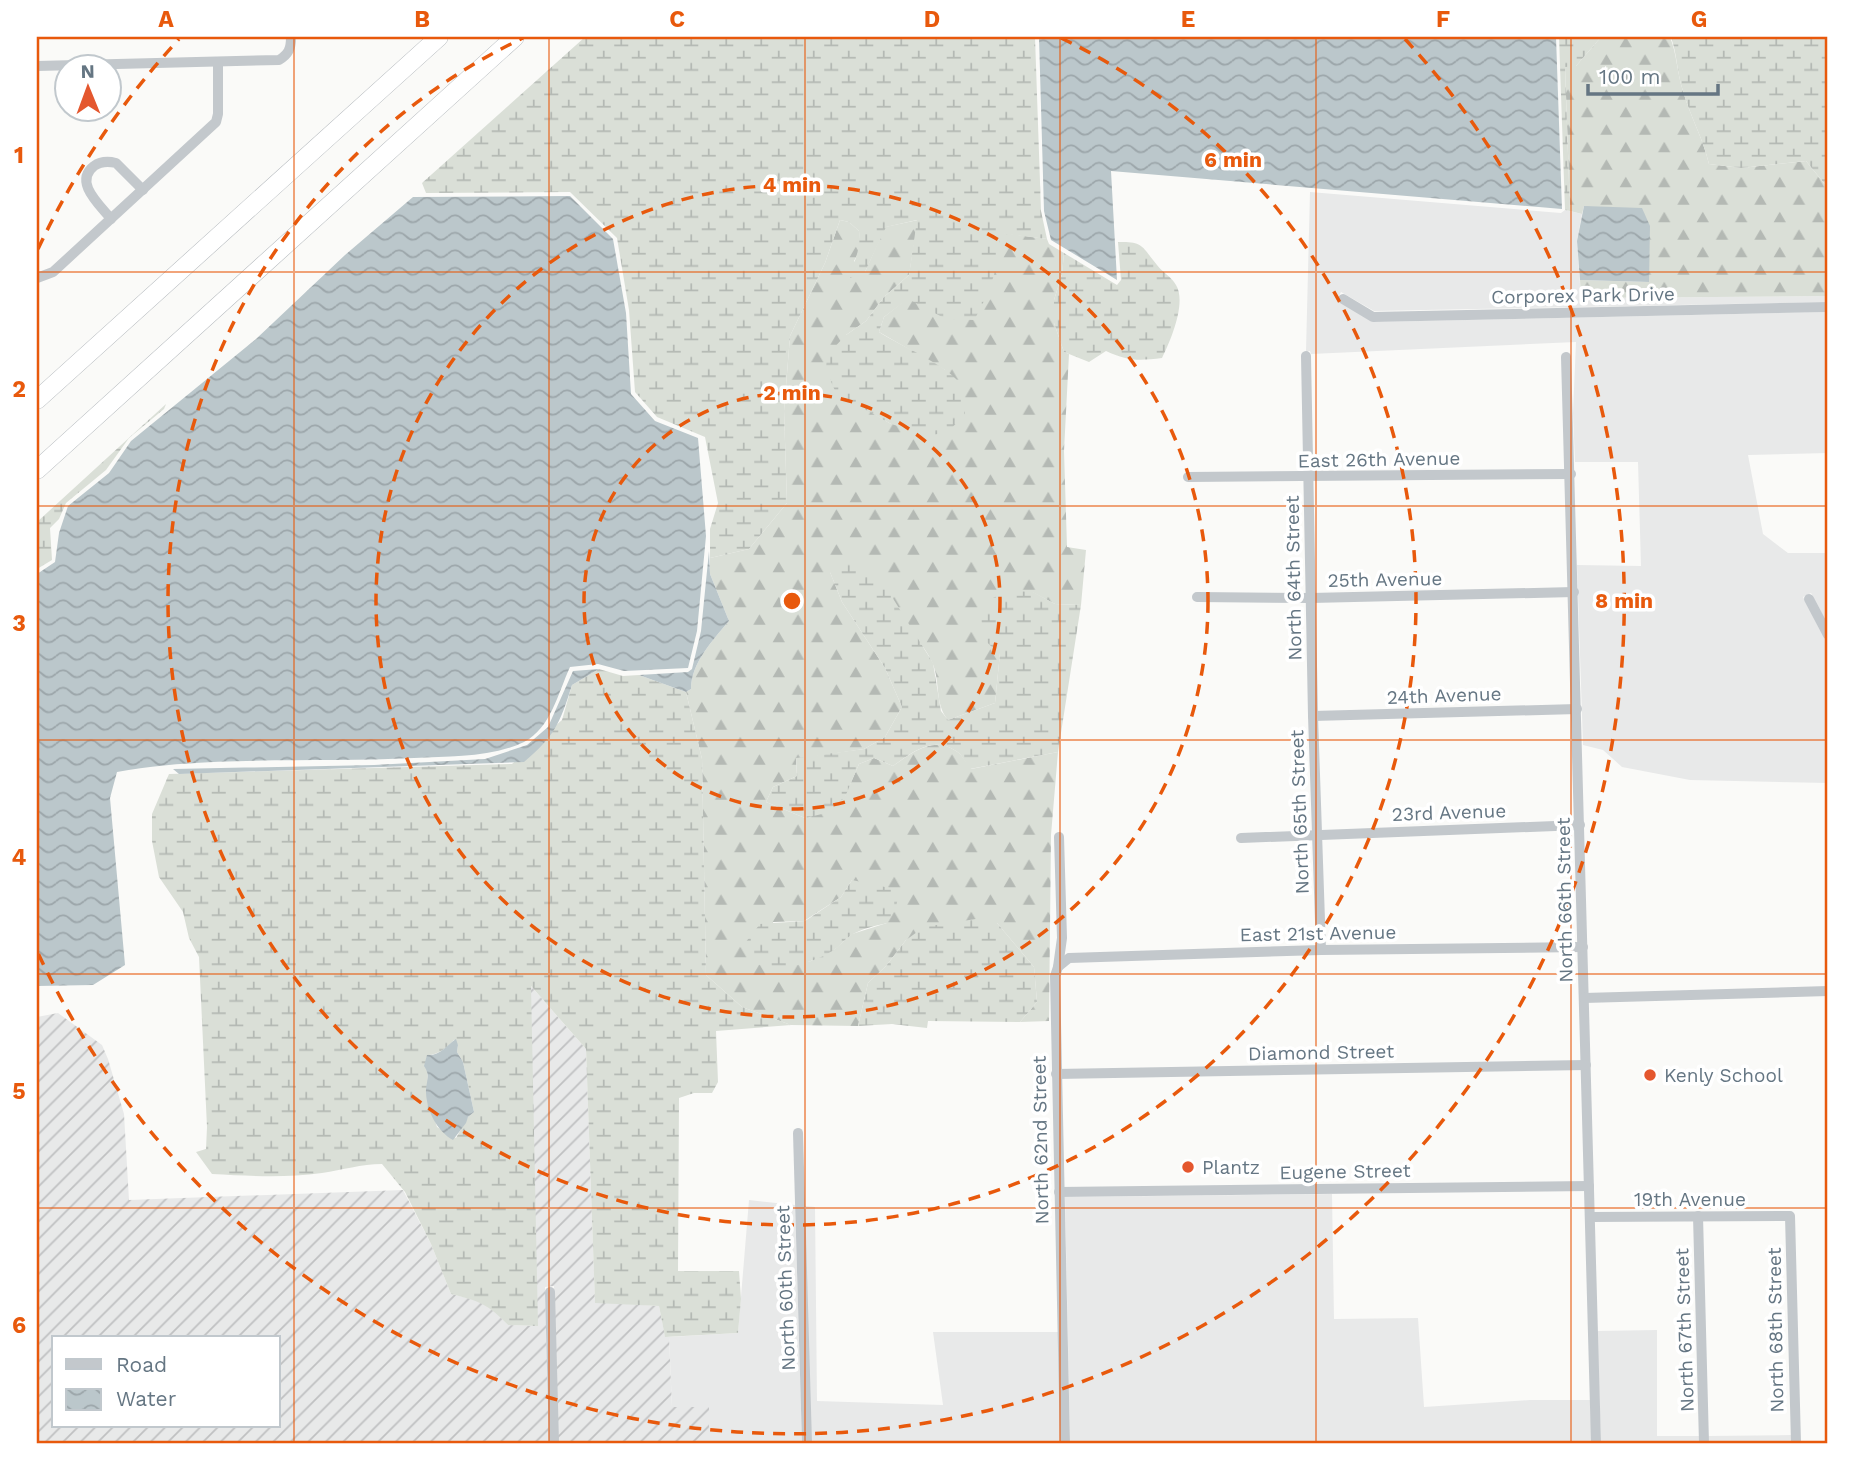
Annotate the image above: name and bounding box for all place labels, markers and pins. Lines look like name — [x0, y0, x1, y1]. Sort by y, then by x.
centre of rings — [780, 589, 804, 613]
place label: Kenly School — [1664, 1064, 1783, 1087]
marker: Kenly School — [1642, 1067, 1658, 1083]
place label: Plantz — [1202, 1156, 1260, 1179]
marker: Plantz — [1180, 1159, 1196, 1175]

